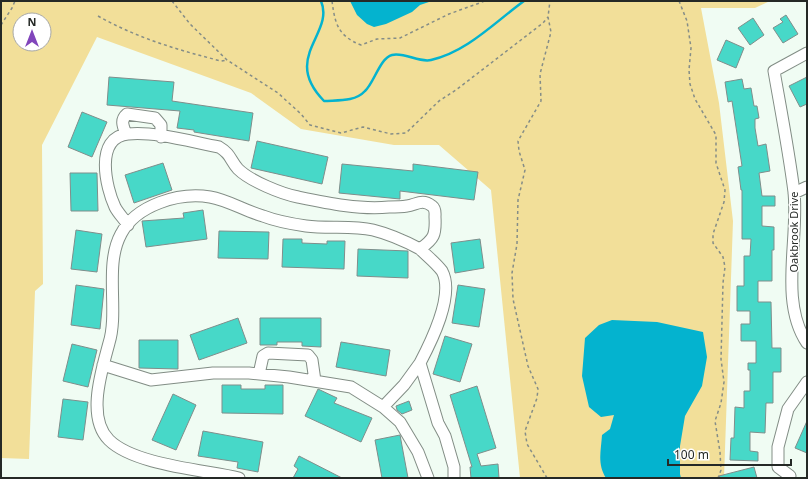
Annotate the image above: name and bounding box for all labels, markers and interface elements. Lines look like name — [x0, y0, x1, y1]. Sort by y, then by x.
north arrow — [12, 12, 52, 52]
text: N — [28, 14, 36, 29]
street label: Oakbrook Drive — [786, 192, 801, 272]
scale bar — [668, 441, 791, 467]
text: 100 m — [674, 446, 709, 463]

